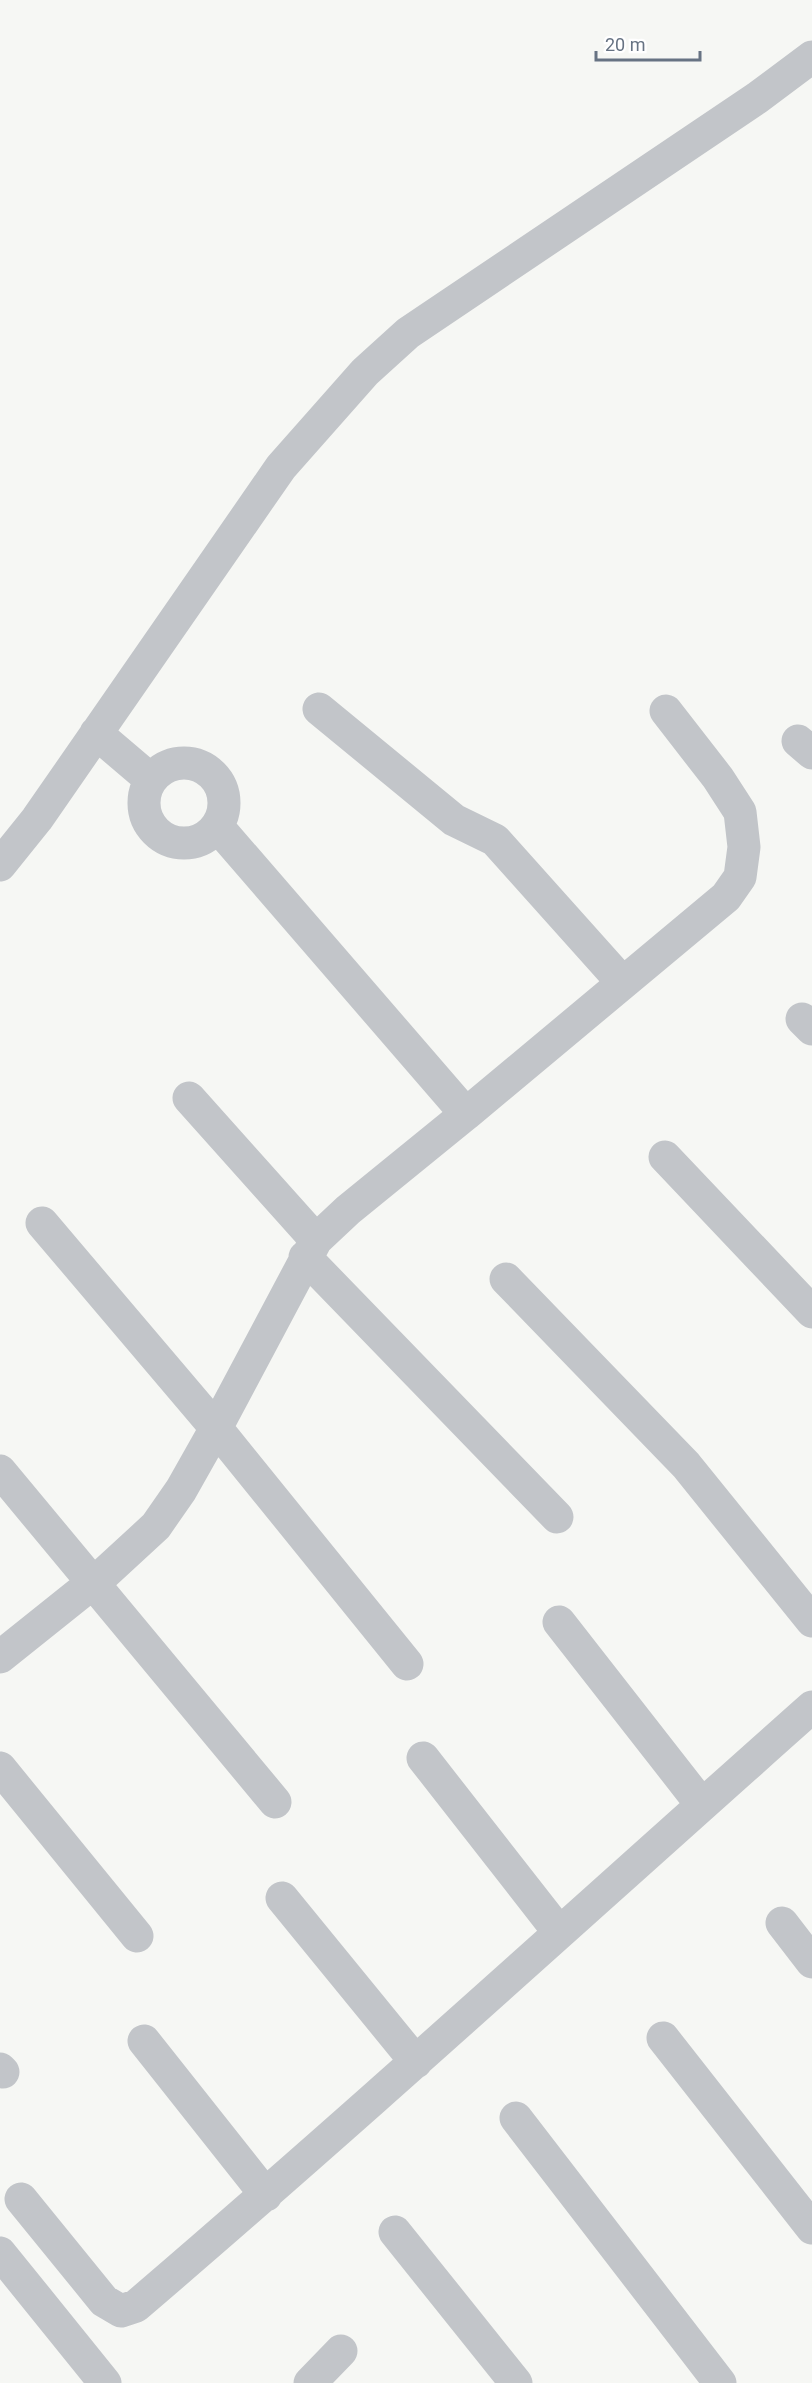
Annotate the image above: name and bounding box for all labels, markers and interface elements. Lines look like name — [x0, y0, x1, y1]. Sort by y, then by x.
scale bar — [596, 24, 700, 62]
text: 20 m — [605, 34, 645, 55]

